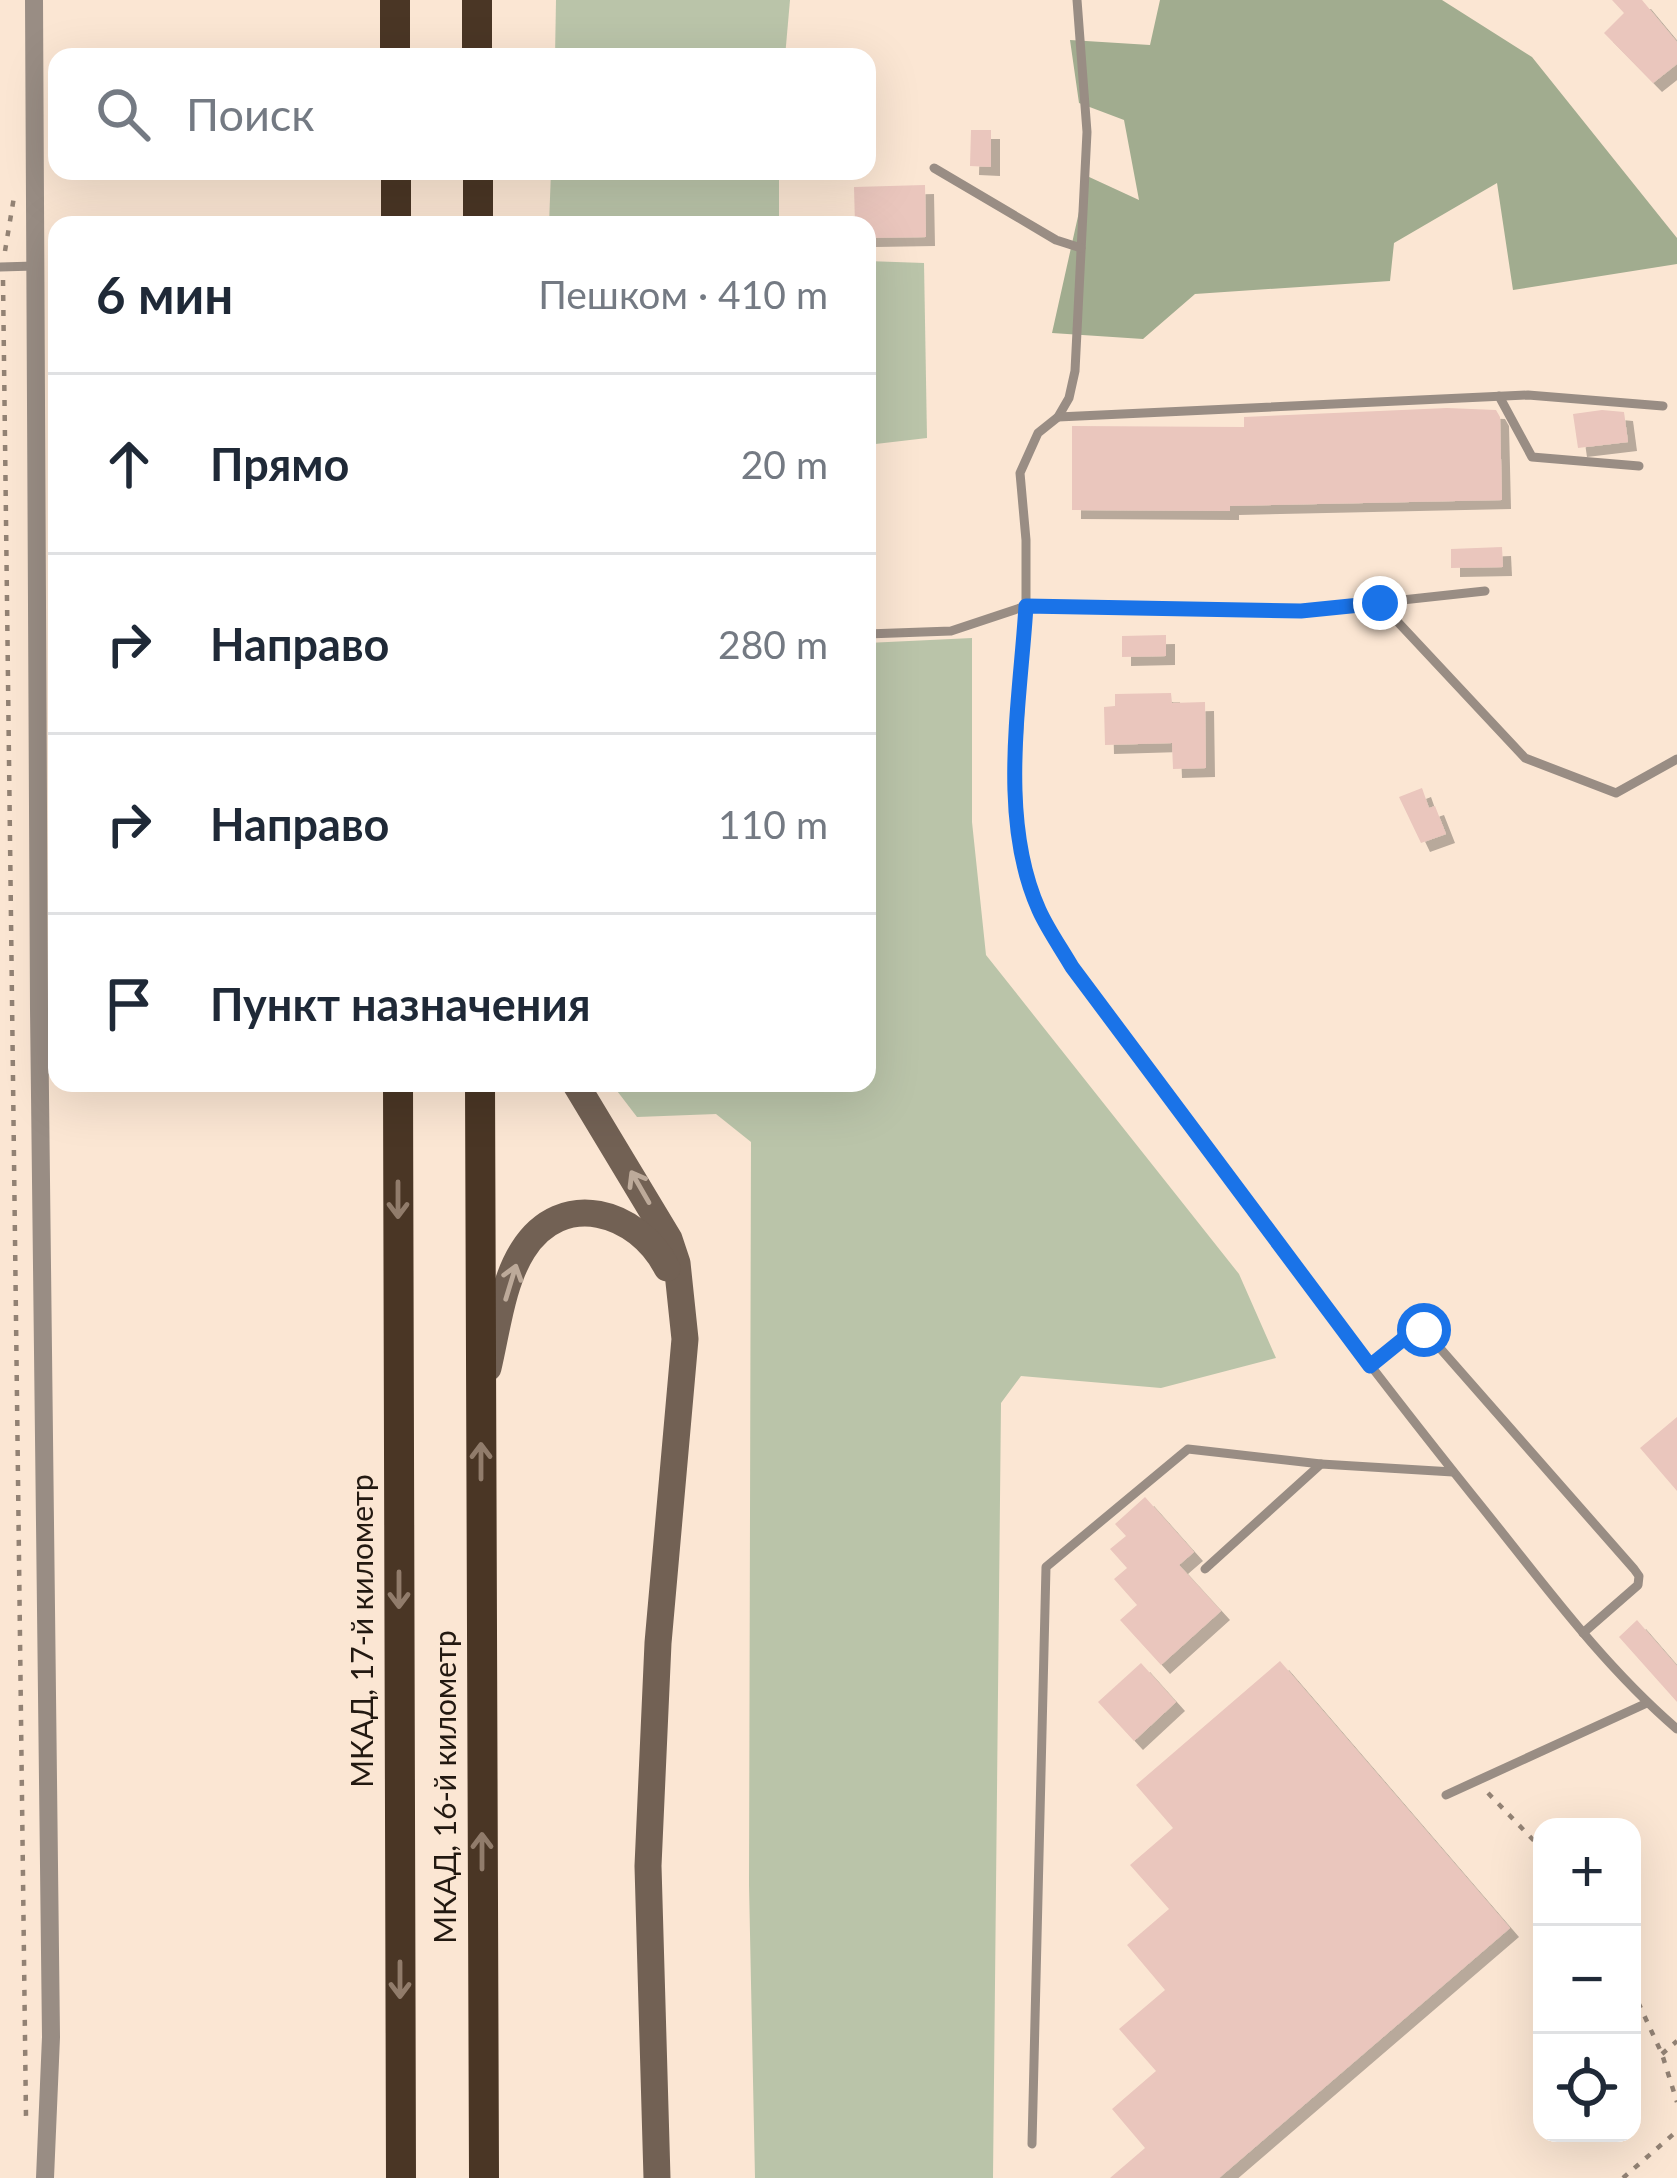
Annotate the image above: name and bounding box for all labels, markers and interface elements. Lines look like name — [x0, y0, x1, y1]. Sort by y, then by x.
search box — [48, 48, 876, 180]
icon: search — [90, 81, 156, 147]
text: Поиск — [186, 87, 315, 141]
text: 6 мин — [96, 264, 233, 325]
text: Пешком · 410 m — [538, 271, 828, 317]
icon: ahead — [96, 431, 162, 497]
text: Прямо — [210, 437, 349, 491]
text: 20 m — [741, 441, 828, 487]
route end — [1353, 576, 1407, 630]
icon: right — [96, 611, 162, 677]
text: Направо — [210, 617, 389, 671]
text: 280 m — [718, 621, 828, 667]
icon: right — [96, 791, 162, 857]
text: Направо — [210, 797, 389, 851]
text: 110 m — [718, 801, 828, 847]
icon: arrive — [96, 971, 162, 1037]
text: Пункт назначения — [210, 977, 591, 1031]
one-way arrow — [627, 1170, 651, 1205]
one-way arrow — [387, 1180, 409, 1219]
one-way arrow — [501, 1264, 523, 1302]
route start — [1397, 1303, 1451, 1357]
one-way arrow — [470, 1442, 492, 1481]
street label: МКАД, 17-й километр — [343, 1474, 379, 1788]
one-way arrow — [388, 1570, 410, 1609]
street label: МКАД, 16-й километр — [426, 1630, 462, 1944]
map controls — [1533, 1818, 1641, 2142]
button: + — [1533, 1818, 1641, 1926]
one-way arrow — [471, 1832, 493, 1871]
button: − — [1533, 1926, 1641, 2034]
one-way arrow — [389, 1960, 411, 1999]
button: locate — [1533, 2034, 1641, 2142]

